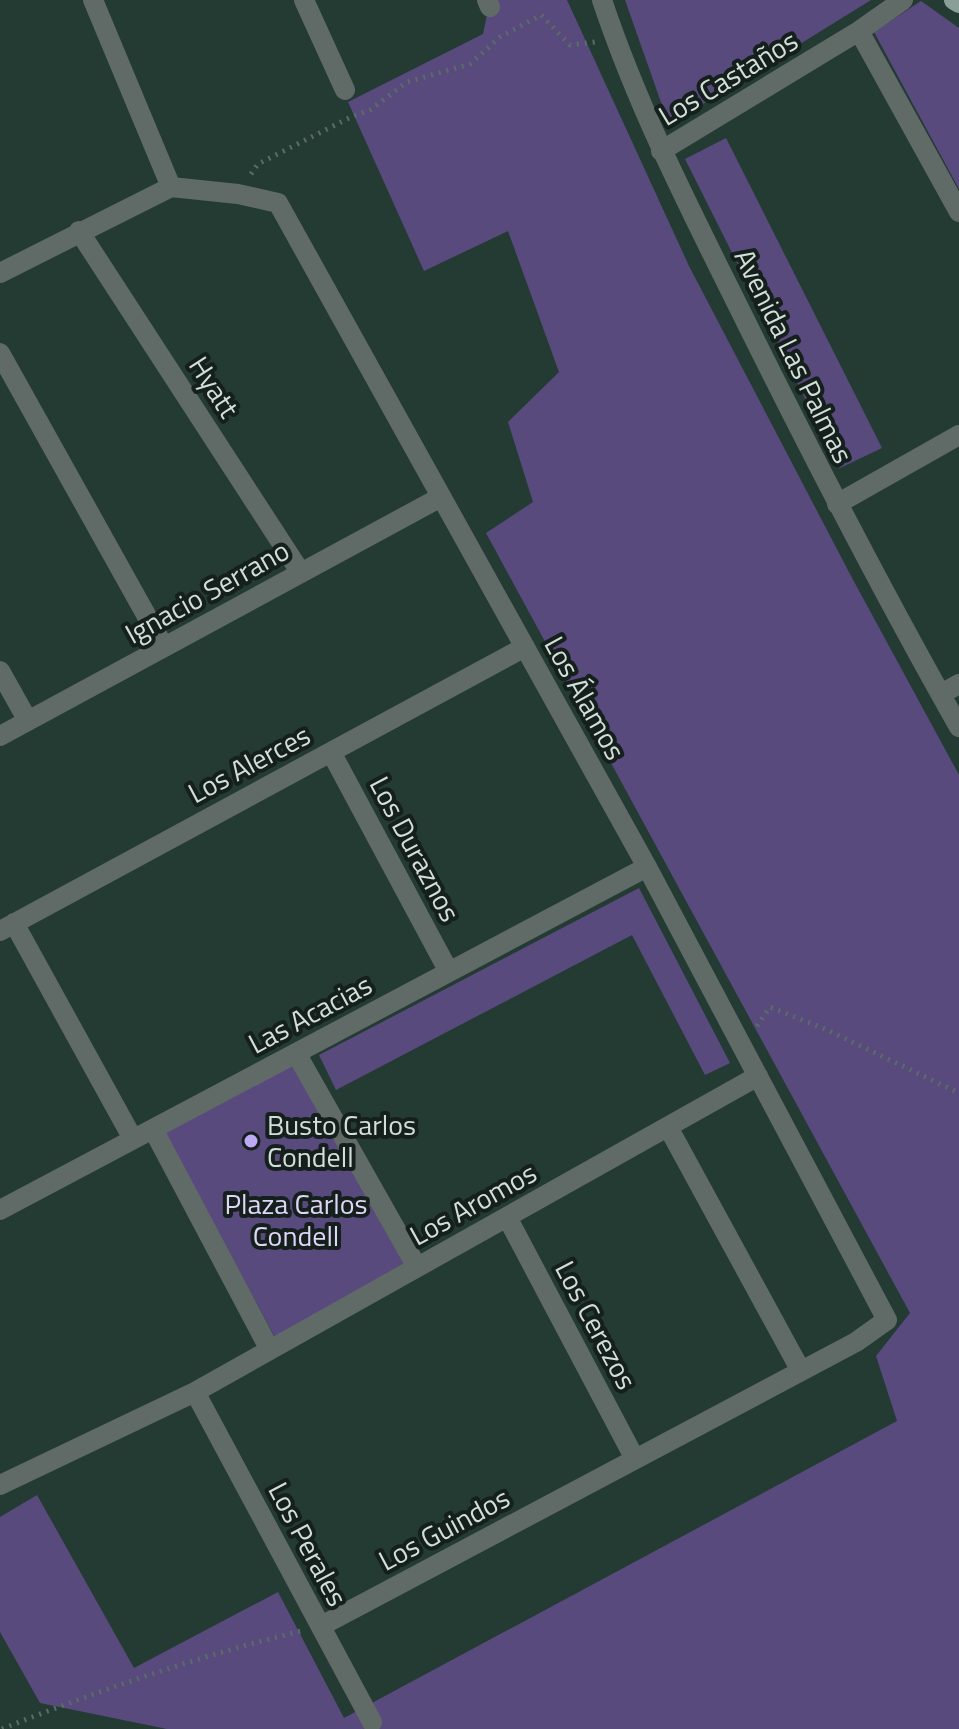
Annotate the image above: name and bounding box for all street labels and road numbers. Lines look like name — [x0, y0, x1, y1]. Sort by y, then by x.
street label: Los Castaños — [650, 19, 806, 136]
street label: Avenida Las Palmas — [724, 241, 865, 470]
street label: Hyatt — [178, 347, 250, 426]
street label: Ignacio Serrano — [117, 529, 297, 654]
street label: Los Álamos — [534, 628, 637, 767]
street label: Los Alerces — [180, 713, 318, 814]
street label: Los Duraznos — [359, 768, 472, 929]
street label: Las Acacias — [240, 963, 379, 1064]
street label: Los Aromos — [401, 1151, 544, 1256]
street label: Los Cerezos — [545, 1253, 648, 1397]
street label: Los Perales — [258, 1474, 359, 1614]
street label: Los Guindos — [370, 1476, 517, 1581]

